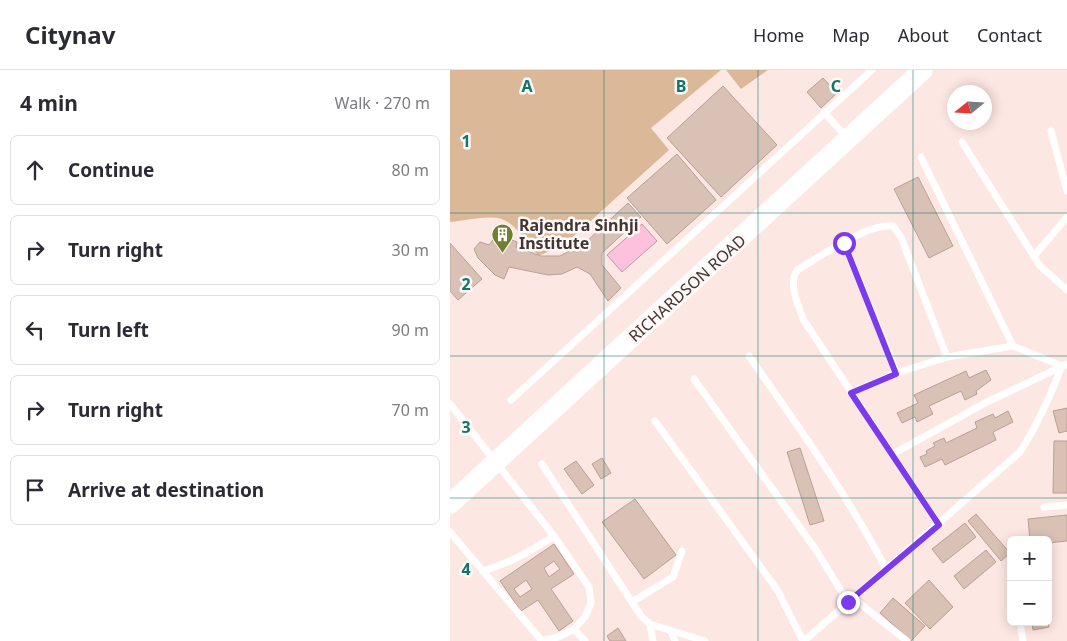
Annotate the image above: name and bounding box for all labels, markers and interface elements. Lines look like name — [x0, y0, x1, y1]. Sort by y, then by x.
text: Citynav — [25, 18, 115, 51]
text: Home — [753, 23, 804, 47]
text: Map — [832, 23, 870, 47]
text: About — [898, 23, 949, 47]
text: Contact — [977, 23, 1042, 47]
text: A — [521, 75, 533, 97]
text: B — [676, 75, 686, 97]
text: C — [831, 75, 841, 97]
north arrow — [947, 85, 992, 130]
text: 4 min — [20, 89, 78, 117]
text: Walk · 270 m — [335, 92, 430, 114]
text: 1 — [461, 130, 471, 152]
icon: ahead — [21, 156, 49, 184]
text: Continue — [68, 157, 154, 183]
text: 80 m — [392, 159, 429, 181]
place label: Rajendra Sinhji Institute — [519, 214, 638, 254]
building icon: Rajendra Sinhji Institute — [491, 222, 515, 253]
street label: RICHARDSON ROAD — [624, 229, 750, 347]
route start — [833, 232, 856, 255]
icon: right — [21, 236, 49, 264]
text: Turn right — [68, 237, 163, 263]
text: 30 m — [392, 239, 429, 261]
text: 2 — [461, 273, 471, 295]
icon: left — [21, 316, 49, 344]
text: Turn left — [68, 317, 149, 343]
text: 90 m — [392, 319, 429, 341]
icon: right — [21, 396, 49, 424]
text: Turn right — [68, 397, 163, 423]
text: 70 m — [392, 399, 429, 421]
text: 3 — [461, 416, 471, 438]
icon: arrive — [21, 476, 49, 504]
text: Arrive at destination — [68, 477, 264, 503]
map controls — [1007, 536, 1052, 626]
button: + — [1007, 536, 1052, 581]
text: 4 — [461, 558, 471, 580]
button: − — [1007, 581, 1052, 626]
route end — [837, 591, 860, 614]

